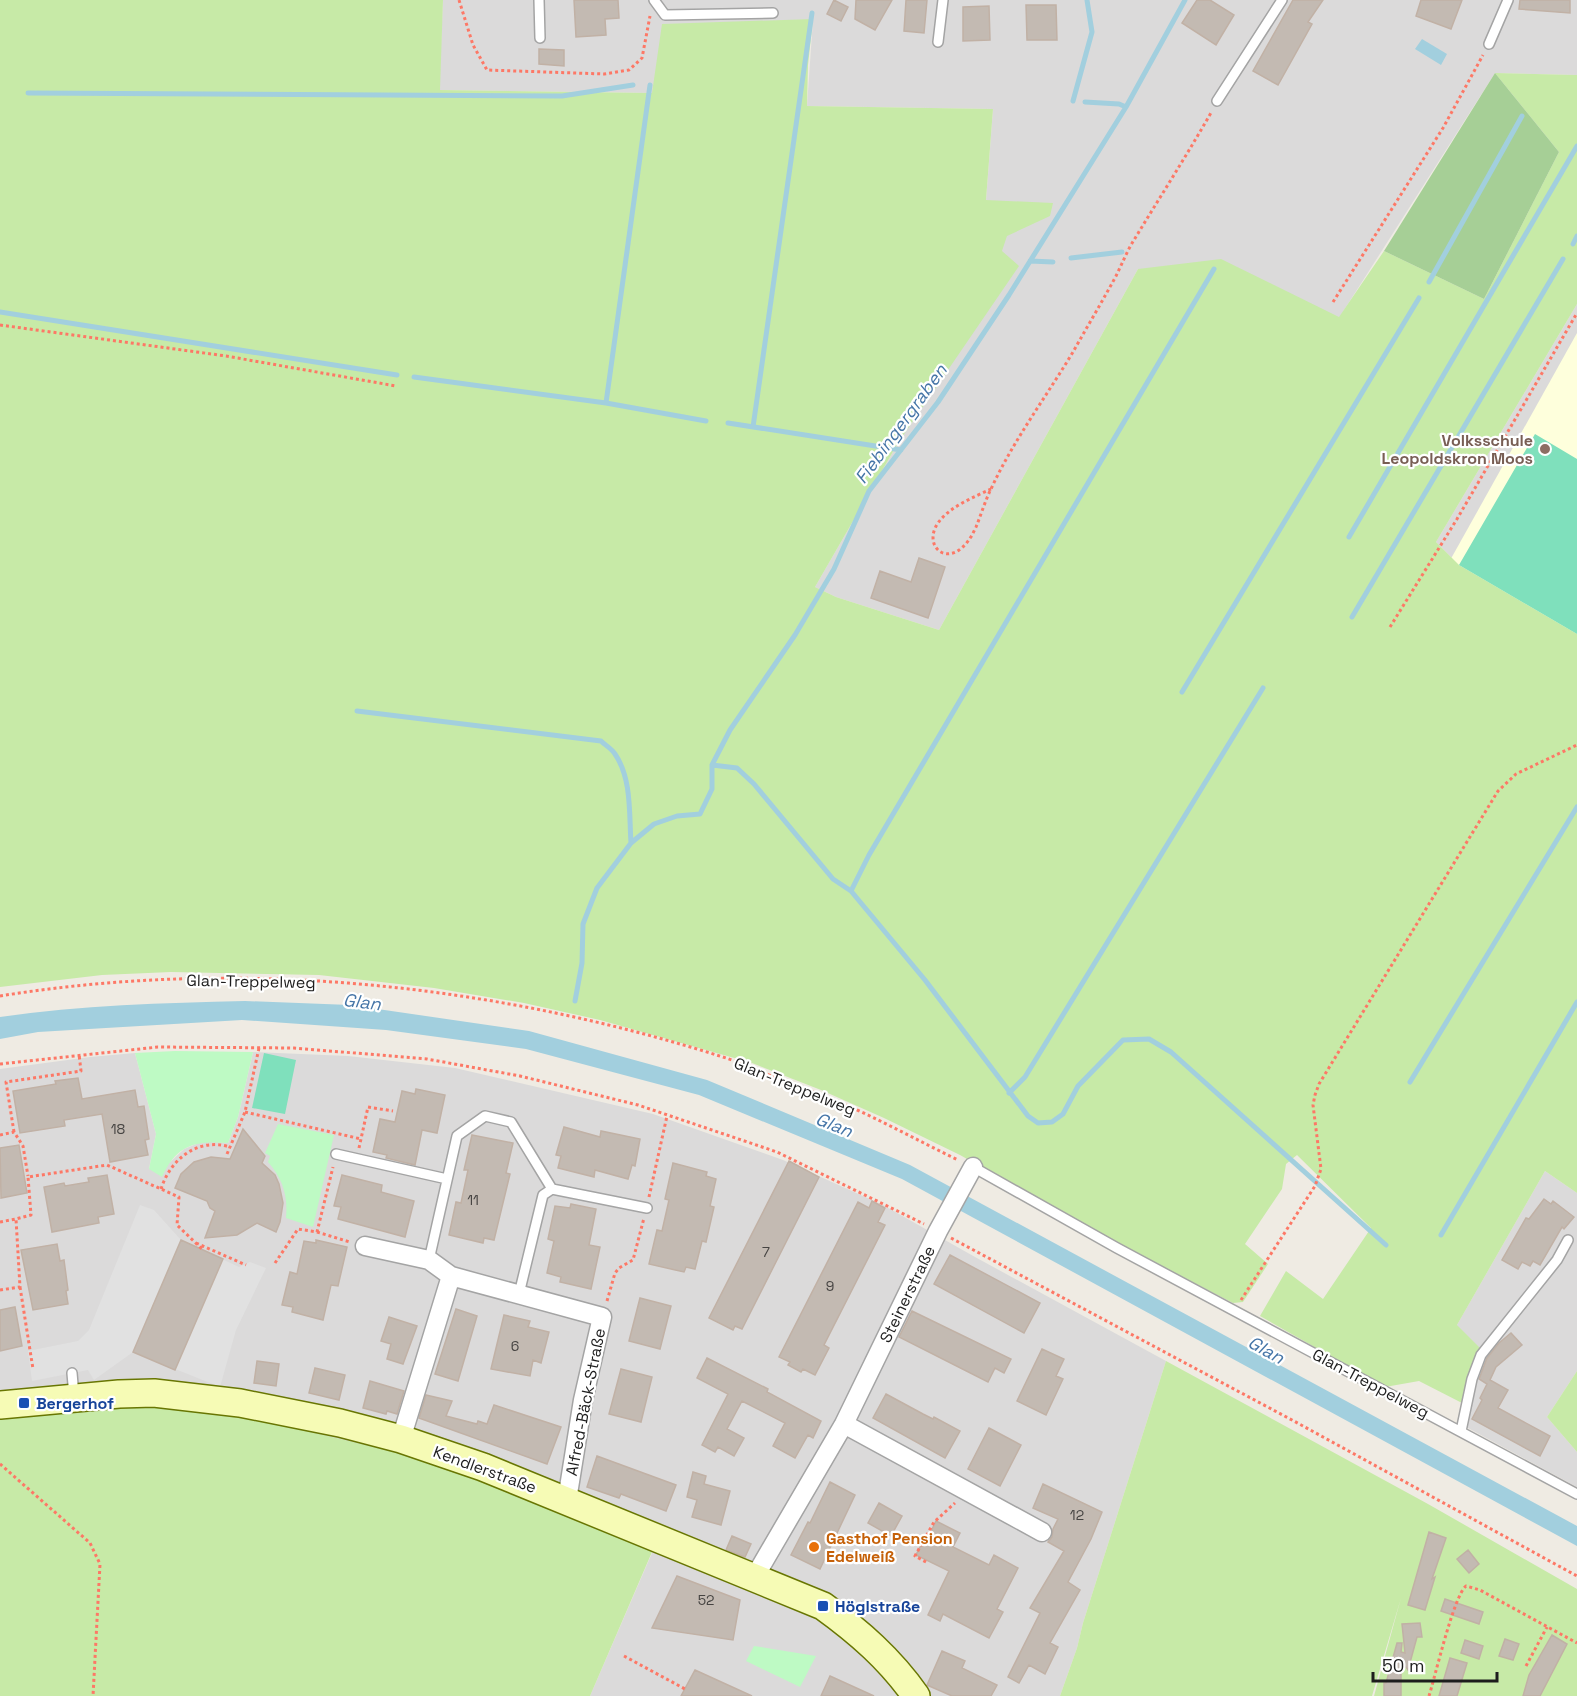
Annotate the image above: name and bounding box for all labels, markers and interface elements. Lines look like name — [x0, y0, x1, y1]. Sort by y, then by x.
water label: Fiebingergraben — [850, 359, 952, 488]
place label: Volksschule Leopoldskron Moos — [1382, 430, 1533, 469]
marker: Volksschule Leopoldskron Moos — [1538, 442, 1552, 456]
street label: Glan-Treppelweg — [186, 970, 316, 993]
water label: Glan — [342, 988, 383, 1015]
street label: Glan-Treppelweg — [731, 1053, 859, 1120]
water label: Glan — [812, 1107, 857, 1143]
house number: 18 — [111, 1120, 126, 1138]
house number: 11 — [467, 1191, 479, 1209]
street label: Steinerstraße — [875, 1242, 940, 1346]
house number: 7 — [762, 1243, 770, 1261]
house number: 9 — [826, 1277, 834, 1295]
street label: Alfred-Bäck-Straße — [561, 1326, 610, 1478]
water label: Glan — [1244, 1330, 1289, 1369]
house number: 6 — [511, 1337, 519, 1355]
street label: Glan-Treppelweg — [1309, 1344, 1433, 1423]
place label: Bergerhof — [36, 1393, 114, 1414]
marker: Bergerhof — [17, 1396, 31, 1410]
street label: Kendlerstraße — [430, 1441, 539, 1498]
house number: 12 — [1070, 1506, 1084, 1524]
place label: Gasthof Pension Edelweiß — [826, 1528, 953, 1567]
marker: Gasthof Pension Edelweiß — [807, 1540, 821, 1554]
house number: 52 — [698, 1591, 714, 1609]
place label: Höglstraße — [835, 1596, 920, 1617]
marker: Höglstraße — [816, 1599, 830, 1613]
scale bar — [1373, 1645, 1498, 1683]
text: 50 m — [1382, 1654, 1424, 1677]

